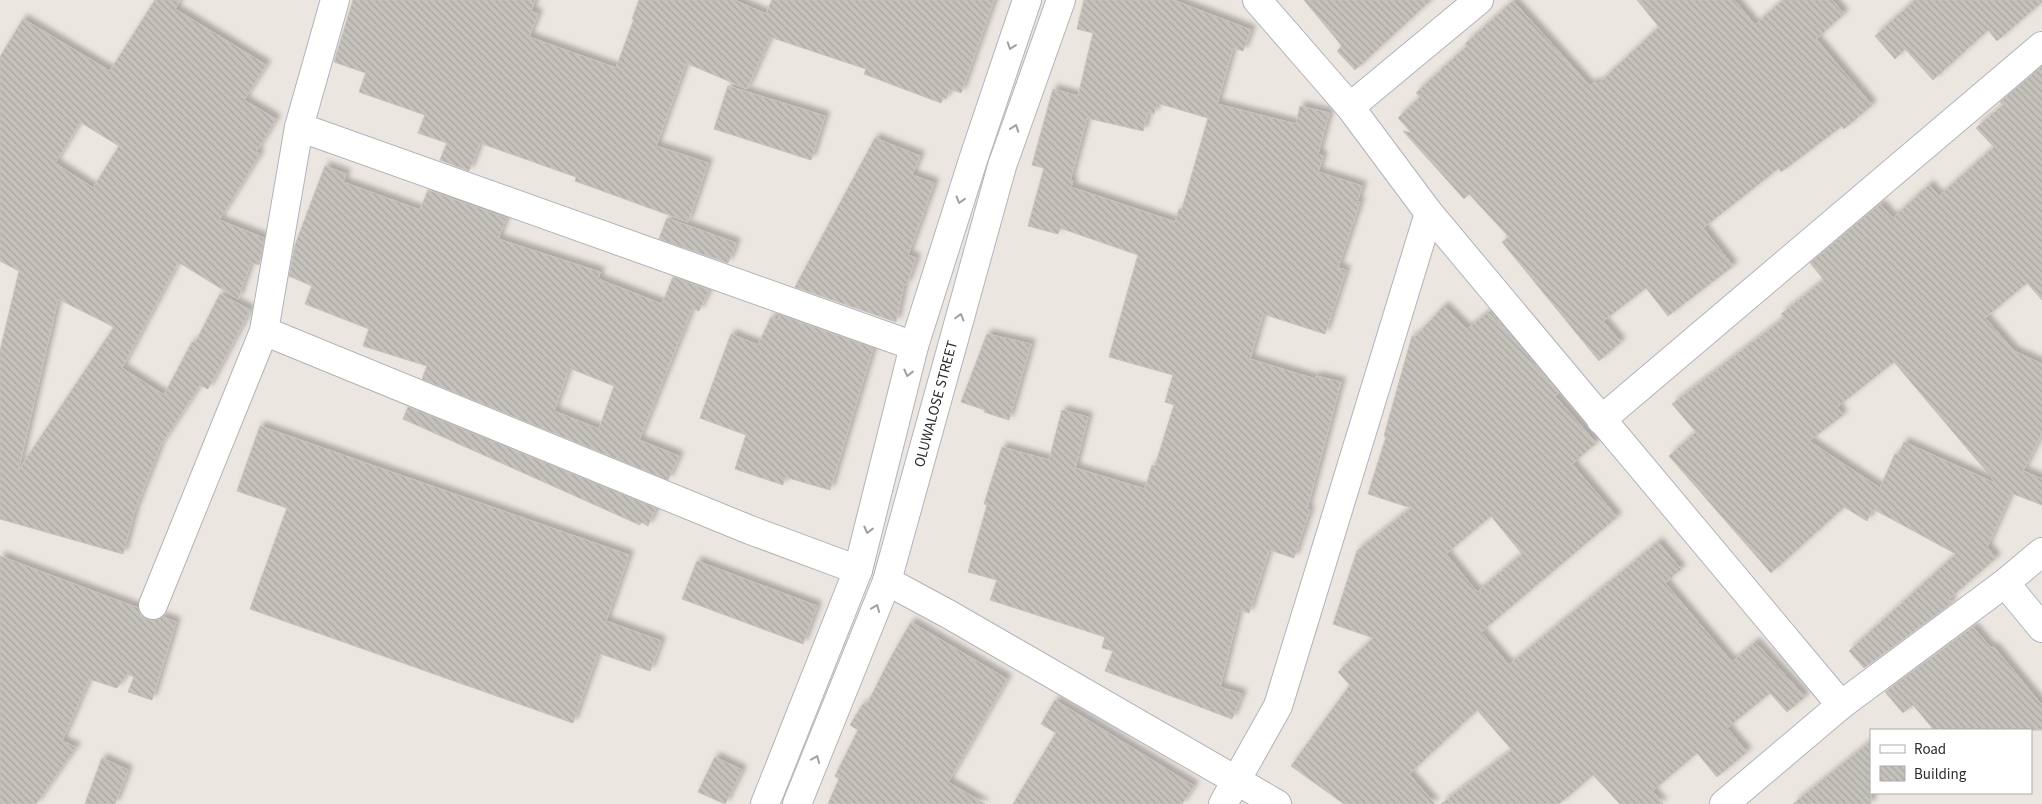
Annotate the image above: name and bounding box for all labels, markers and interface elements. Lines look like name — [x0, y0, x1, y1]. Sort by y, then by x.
one-way arrow — [1007, 41, 1017, 50]
one-way arrow — [1009, 124, 1019, 133]
one-way arrow — [956, 196, 966, 204]
one-way arrow — [954, 313, 965, 322]
street label: OLUWALOSE STREET — [909, 338, 963, 470]
one-way arrow — [903, 368, 914, 377]
one-way arrow — [864, 526, 874, 534]
one-way arrow — [870, 604, 881, 613]
legend — [1870, 729, 2032, 794]
text: Road — [1914, 739, 1946, 760]
one-way arrow — [809, 755, 820, 764]
text: Building — [1914, 764, 1967, 785]

